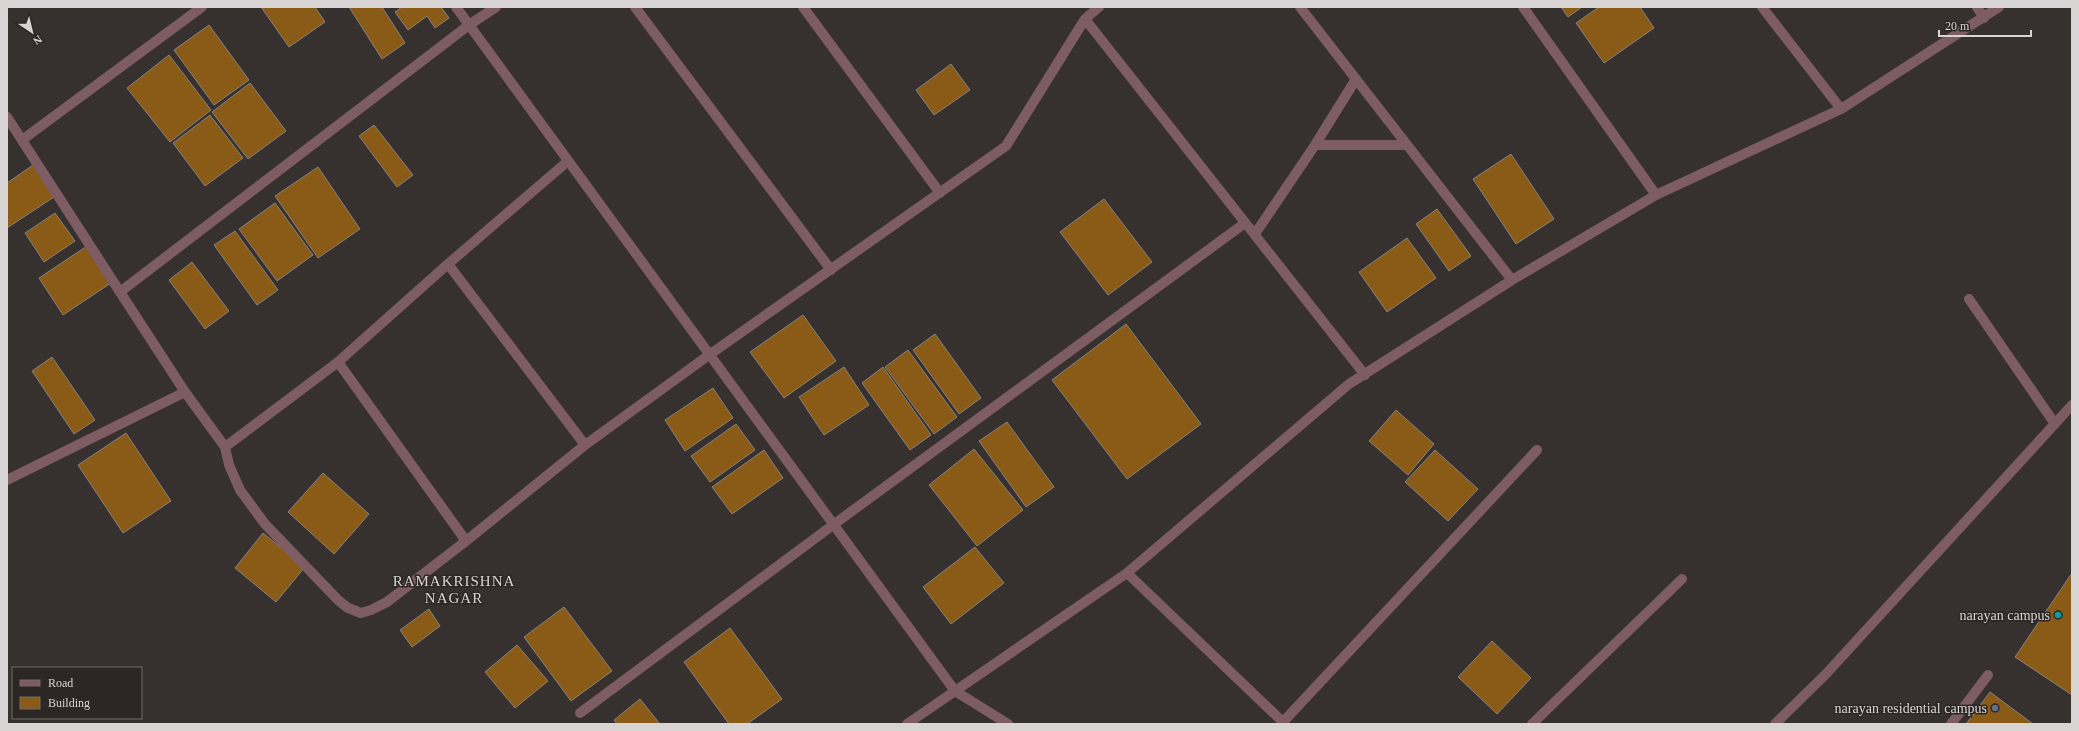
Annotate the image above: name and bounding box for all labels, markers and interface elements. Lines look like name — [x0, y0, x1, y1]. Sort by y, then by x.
north arrow — [12, 12, 52, 52]
scale bar — [1939, 12, 2031, 38]
text: 20 m — [1945, 19, 1970, 33]
text: N — [31, 33, 44, 47]
district label: RAMAKRISHNA NAGAR — [393, 573, 515, 606]
place label: narayan campus — [1959, 608, 2050, 623]
marker: narayan campus — [2053, 610, 2063, 620]
legend — [12, 667, 142, 719]
text: Road — [48, 676, 73, 690]
text: Building — [48, 696, 90, 710]
place label: narayan residential campus — [1835, 701, 1987, 716]
marker: narayan residential campus — [1990, 703, 2000, 713]

